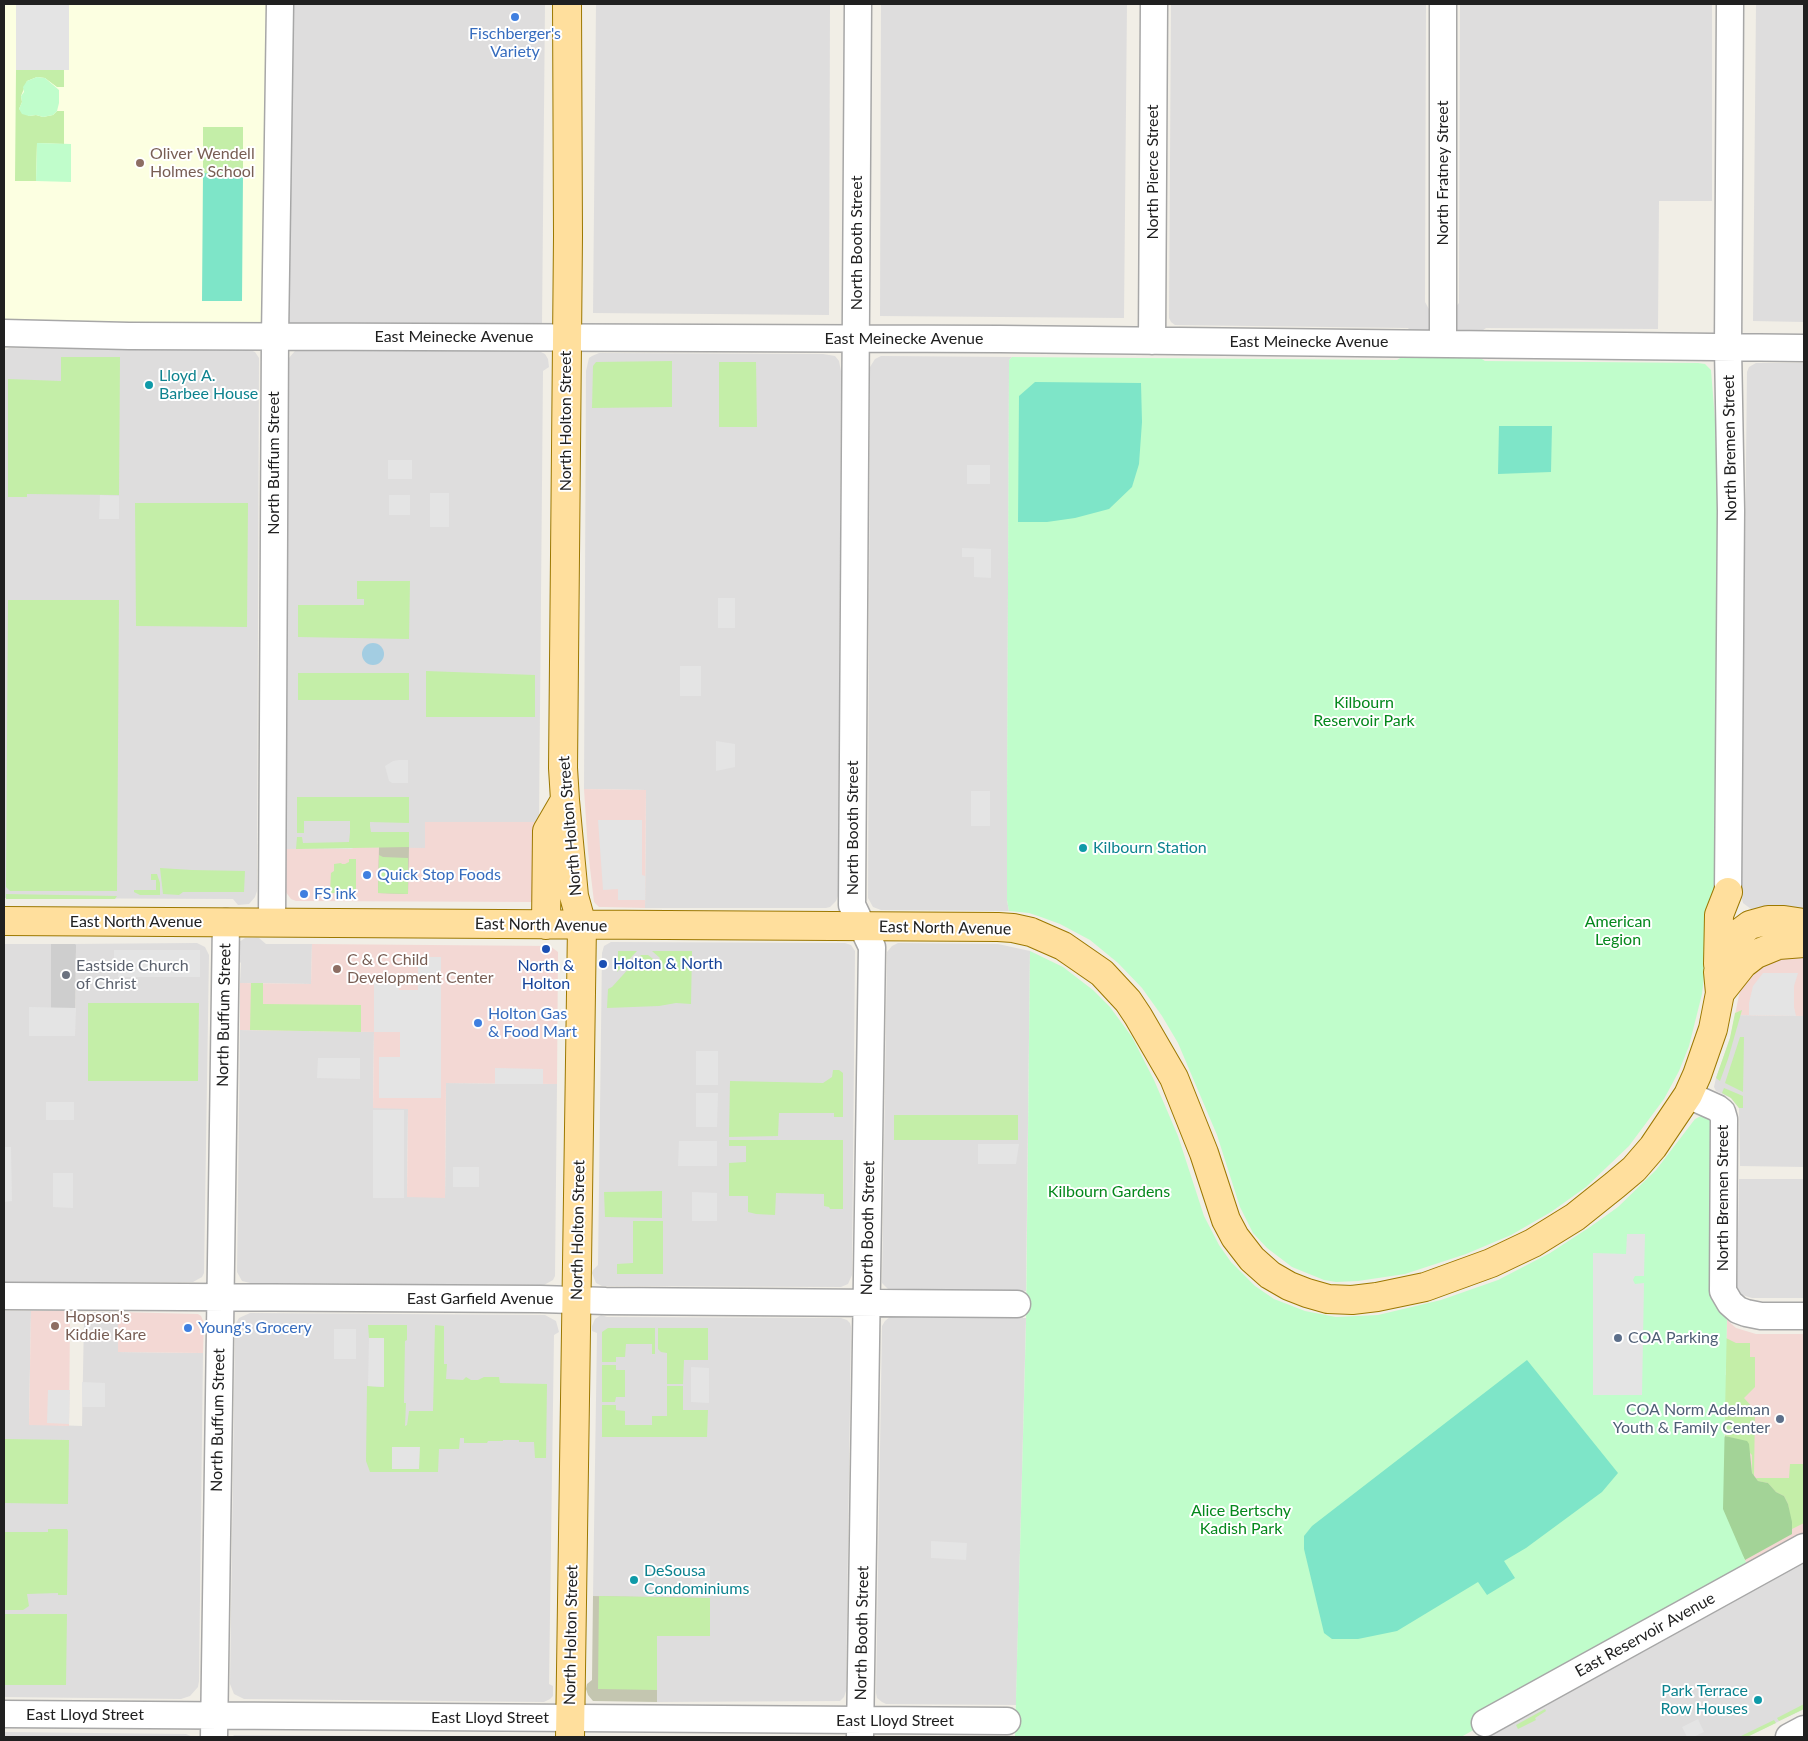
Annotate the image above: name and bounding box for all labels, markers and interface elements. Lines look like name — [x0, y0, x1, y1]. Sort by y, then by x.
marker: Fischberger's Variety — [509, 11, 521, 23]
place label: Fischberger's Variety — [469, 24, 561, 62]
street label: North Fratney Street — [1433, 101, 1453, 245]
street label: North Pierce Street — [1143, 104, 1163, 240]
place label: Oliver Wendell Holmes School — [150, 144, 255, 182]
marker: Oliver Wendell Holmes School — [134, 157, 146, 169]
street label: North Booth Street — [847, 176, 867, 310]
street label: East Meinecke Avenue — [375, 327, 533, 347]
street label: East Meinecke Avenue — [825, 329, 983, 349]
street label: East Meinecke Avenue — [1230, 332, 1388, 352]
street label: North Holton Street — [556, 351, 576, 491]
place label: Lloyd A. Barbee House — [159, 366, 258, 404]
street label: North Bremen Street — [1719, 375, 1741, 521]
marker: Lloyd A. Barbee House — [143, 379, 155, 391]
street label: North Buffum Street — [264, 391, 284, 535]
park label: Kilbourn Reservoir Park — [1313, 693, 1415, 731]
street label: North Holton Street — [554, 755, 586, 897]
street label: North Booth Street — [843, 761, 863, 895]
place label: Kilbourn Station — [1093, 838, 1207, 858]
marker: Kilbourn Station — [1077, 842, 1089, 854]
place label: Quick Stop Foods — [377, 865, 501, 885]
marker: Quick Stop Foods — [361, 869, 373, 881]
place label: FS ink — [314, 884, 356, 904]
marker: FS ink — [298, 888, 310, 900]
street label: East North Avenue — [70, 912, 202, 932]
park label: American Legion — [1585, 912, 1651, 950]
street label: East North Avenue — [475, 914, 607, 936]
street label: East North Avenue — [879, 917, 1011, 939]
street label: North Buffum Street — [213, 943, 235, 1087]
marker: North & Holton — [540, 943, 552, 955]
place label: C & C Child Development Center — [347, 950, 494, 988]
place label: Holton & North — [613, 954, 723, 974]
place label: Eastside Church of Christ — [76, 956, 189, 994]
place label: North & Holton — [517, 956, 575, 994]
marker: Holton & North — [597, 958, 609, 970]
marker: C & C Child Development Center — [331, 963, 343, 975]
marker: Eastside Church of Christ — [60, 969, 72, 981]
place label: Holton Gas & Food Mart — [488, 1004, 577, 1042]
marker: Holton Gas & Food Mart — [472, 1017, 484, 1029]
street label: North Bremen Street — [1713, 1125, 1733, 1271]
street label: North Holton Street — [567, 1160, 589, 1300]
street label: North Booth Street — [857, 1160, 879, 1296]
park label: Kilbourn Gardens — [1048, 1182, 1170, 1202]
street label: East Garfield Avenue — [407, 1289, 553, 1309]
place label: Hopson's Kiddie Kare — [65, 1307, 146, 1345]
place label: Young's Grocery — [198, 1318, 312, 1338]
marker: Hopson's Kiddie Kare — [49, 1320, 61, 1332]
marker: Young's Grocery — [182, 1322, 194, 1334]
place label: COA Parking — [1628, 1328, 1718, 1348]
marker: COA Parking — [1612, 1332, 1624, 1344]
street label: North Buffum Street — [207, 1348, 229, 1492]
place label: COA Norm Adelman Youth & Family Center — [1613, 1400, 1770, 1438]
marker: COA Norm Adelman Youth & Family Center — [1774, 1413, 1786, 1425]
park label: Alice Bertschy Kadish Park — [1191, 1501, 1291, 1539]
place label: DeSousa Condominiums — [644, 1561, 749, 1599]
street label: North Holton Street — [560, 1565, 582, 1705]
street label: North Booth Street — [851, 1565, 873, 1701]
marker: DeSousa Condominiums — [628, 1574, 640, 1586]
street label: East Reservoir Avenue — [1572, 1589, 1718, 1681]
place label: Park Terrace Row Houses — [1661, 1681, 1748, 1719]
marker: Park Terrace Row Houses — [1752, 1694, 1764, 1706]
street label: East Lloyd Street — [26, 1705, 144, 1725]
street label: East Lloyd Street — [431, 1708, 549, 1728]
street label: East Lloyd Street — [836, 1711, 954, 1731]

